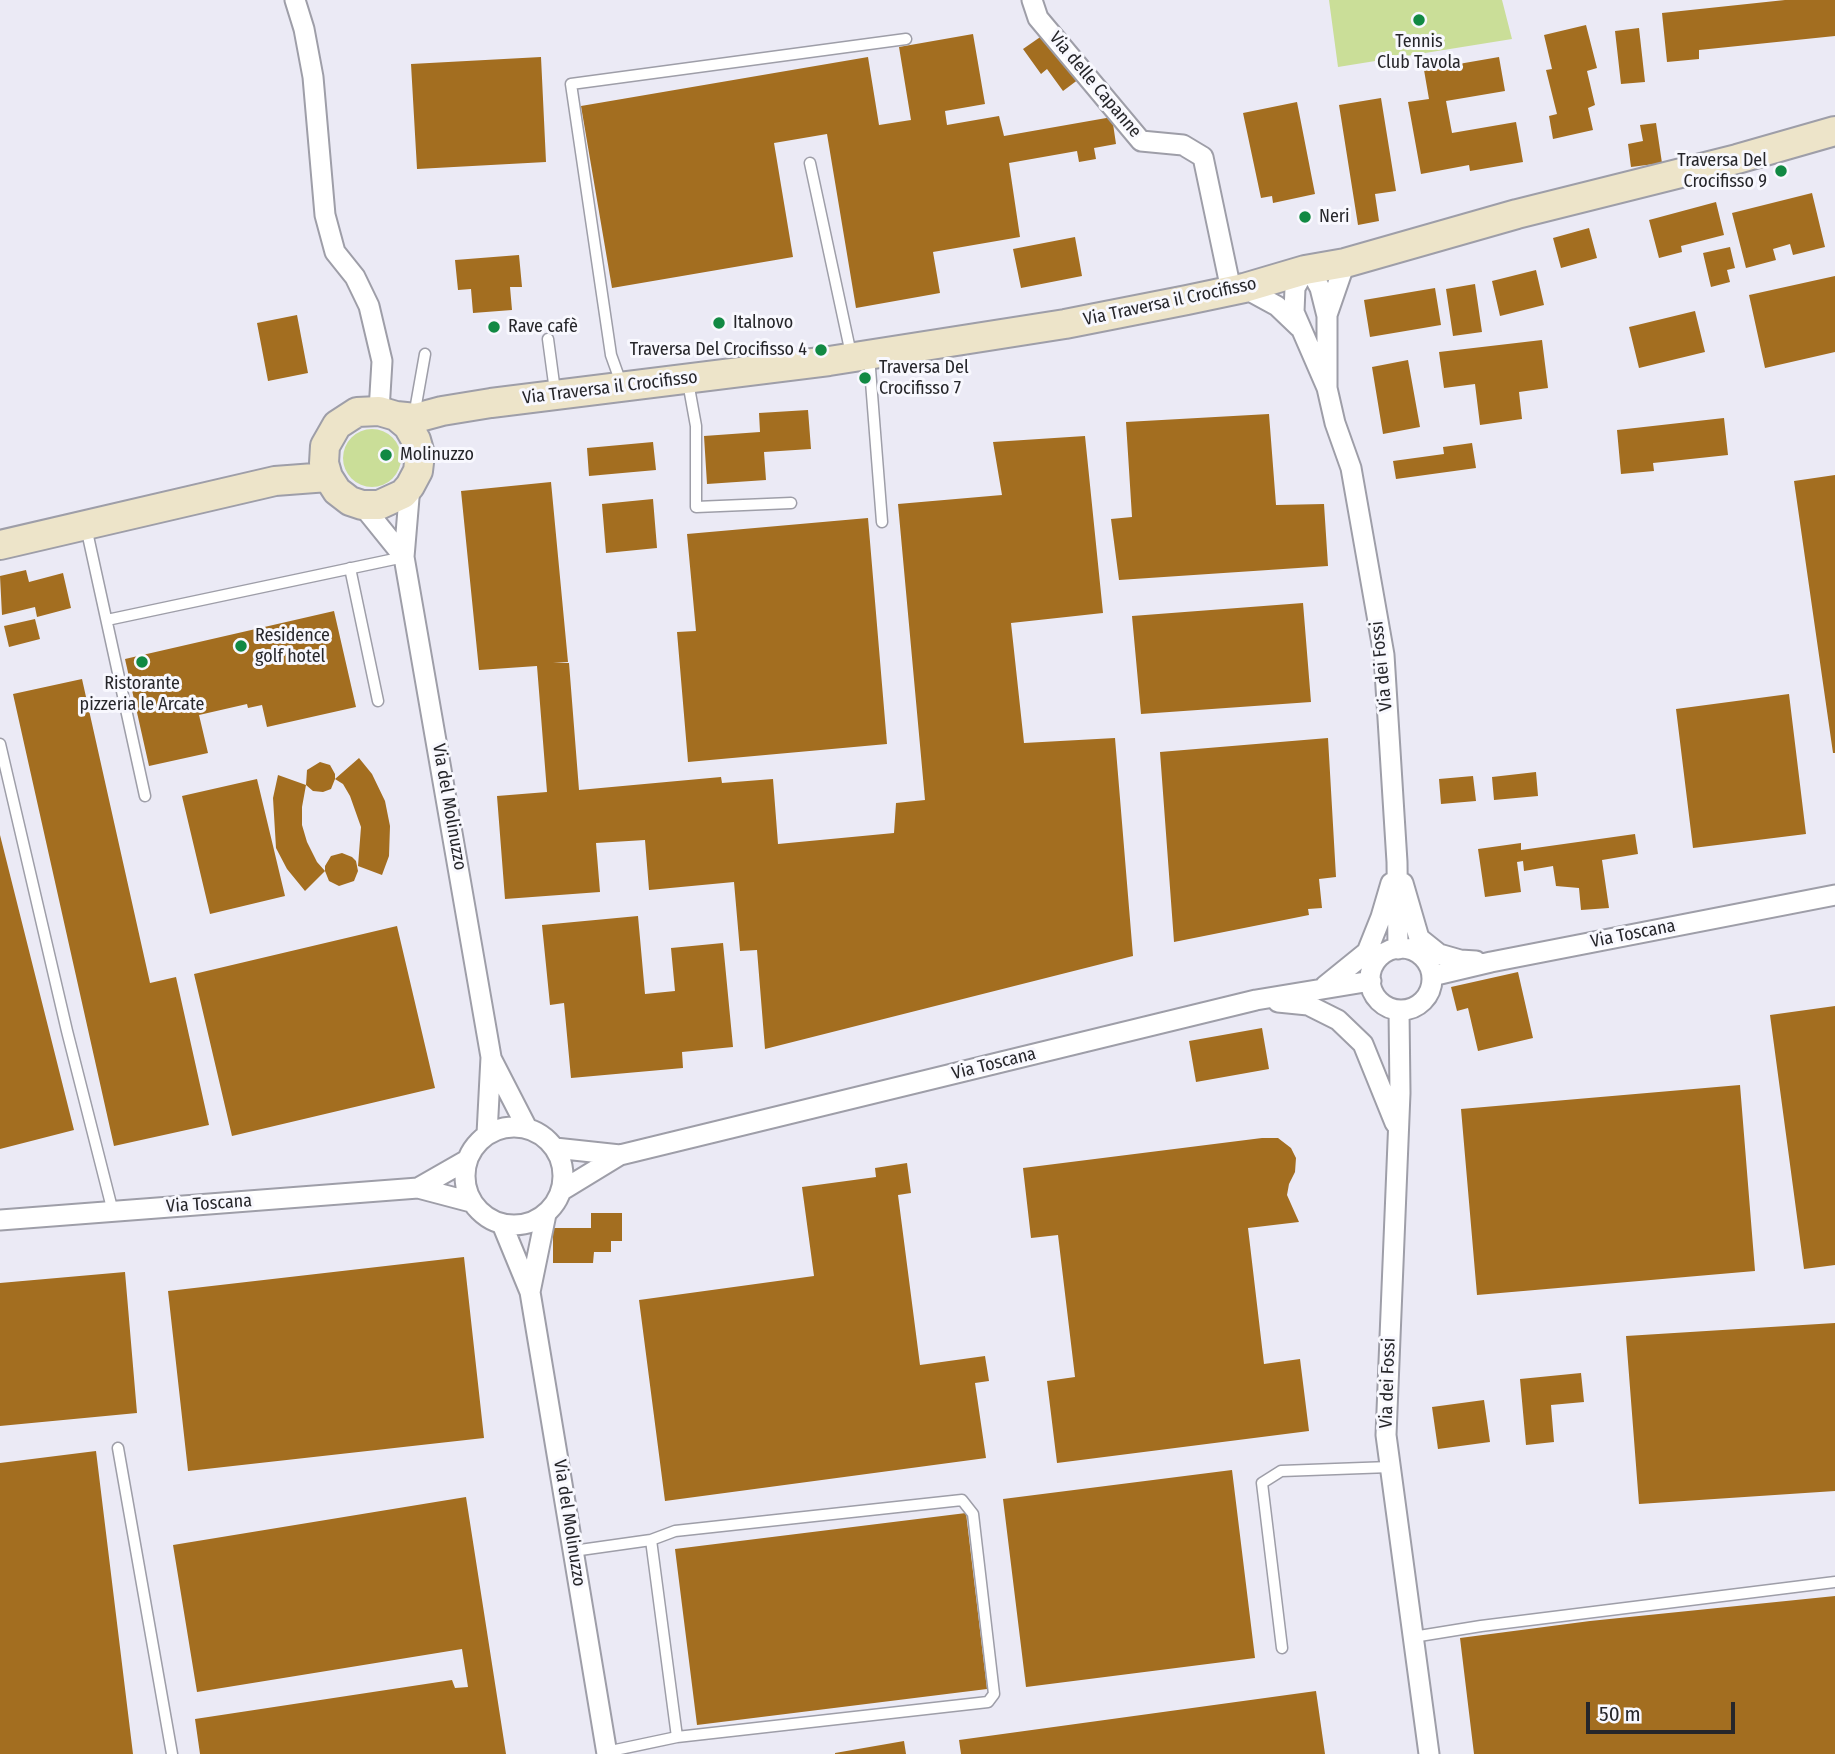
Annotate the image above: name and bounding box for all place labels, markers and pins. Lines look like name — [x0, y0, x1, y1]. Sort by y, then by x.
marker: Tennis Club Tavola — [1411, 12, 1427, 28]
place label: Tennis Club Tavola — [1377, 31, 1461, 74]
place label: Traversa Del Crocifisso 9 — [1677, 150, 1767, 192]
marker: Traversa Del Crocifisso 9 — [1773, 163, 1789, 179]
place label: Neri — [1319, 206, 1350, 228]
marker: Neri — [1297, 209, 1313, 225]
place label: Italnovo — [733, 312, 793, 334]
marker: Italnovo — [711, 315, 727, 331]
place label: Rave cafè — [508, 316, 578, 338]
marker: Rave cafè — [486, 319, 502, 335]
place label: Traversa Del Crocifisso 4 — [630, 339, 807, 361]
marker: Traversa Del Crocifisso 4 — [813, 342, 829, 358]
place label: Traversa Del Crocifisso 7 — [879, 357, 969, 400]
marker: Traversa Del Crocifisso 7 — [857, 370, 873, 386]
place label: Molinuzzo — [400, 444, 474, 466]
marker: Molinuzzo — [378, 447, 394, 463]
place label: Residence golf hotel — [255, 625, 330, 668]
marker: Residence golf hotel — [233, 638, 249, 654]
marker: Ristorante pizzeria le Arcate — [134, 654, 150, 670]
place label: Ristorante pizzeria le Arcate — [80, 673, 204, 716]

